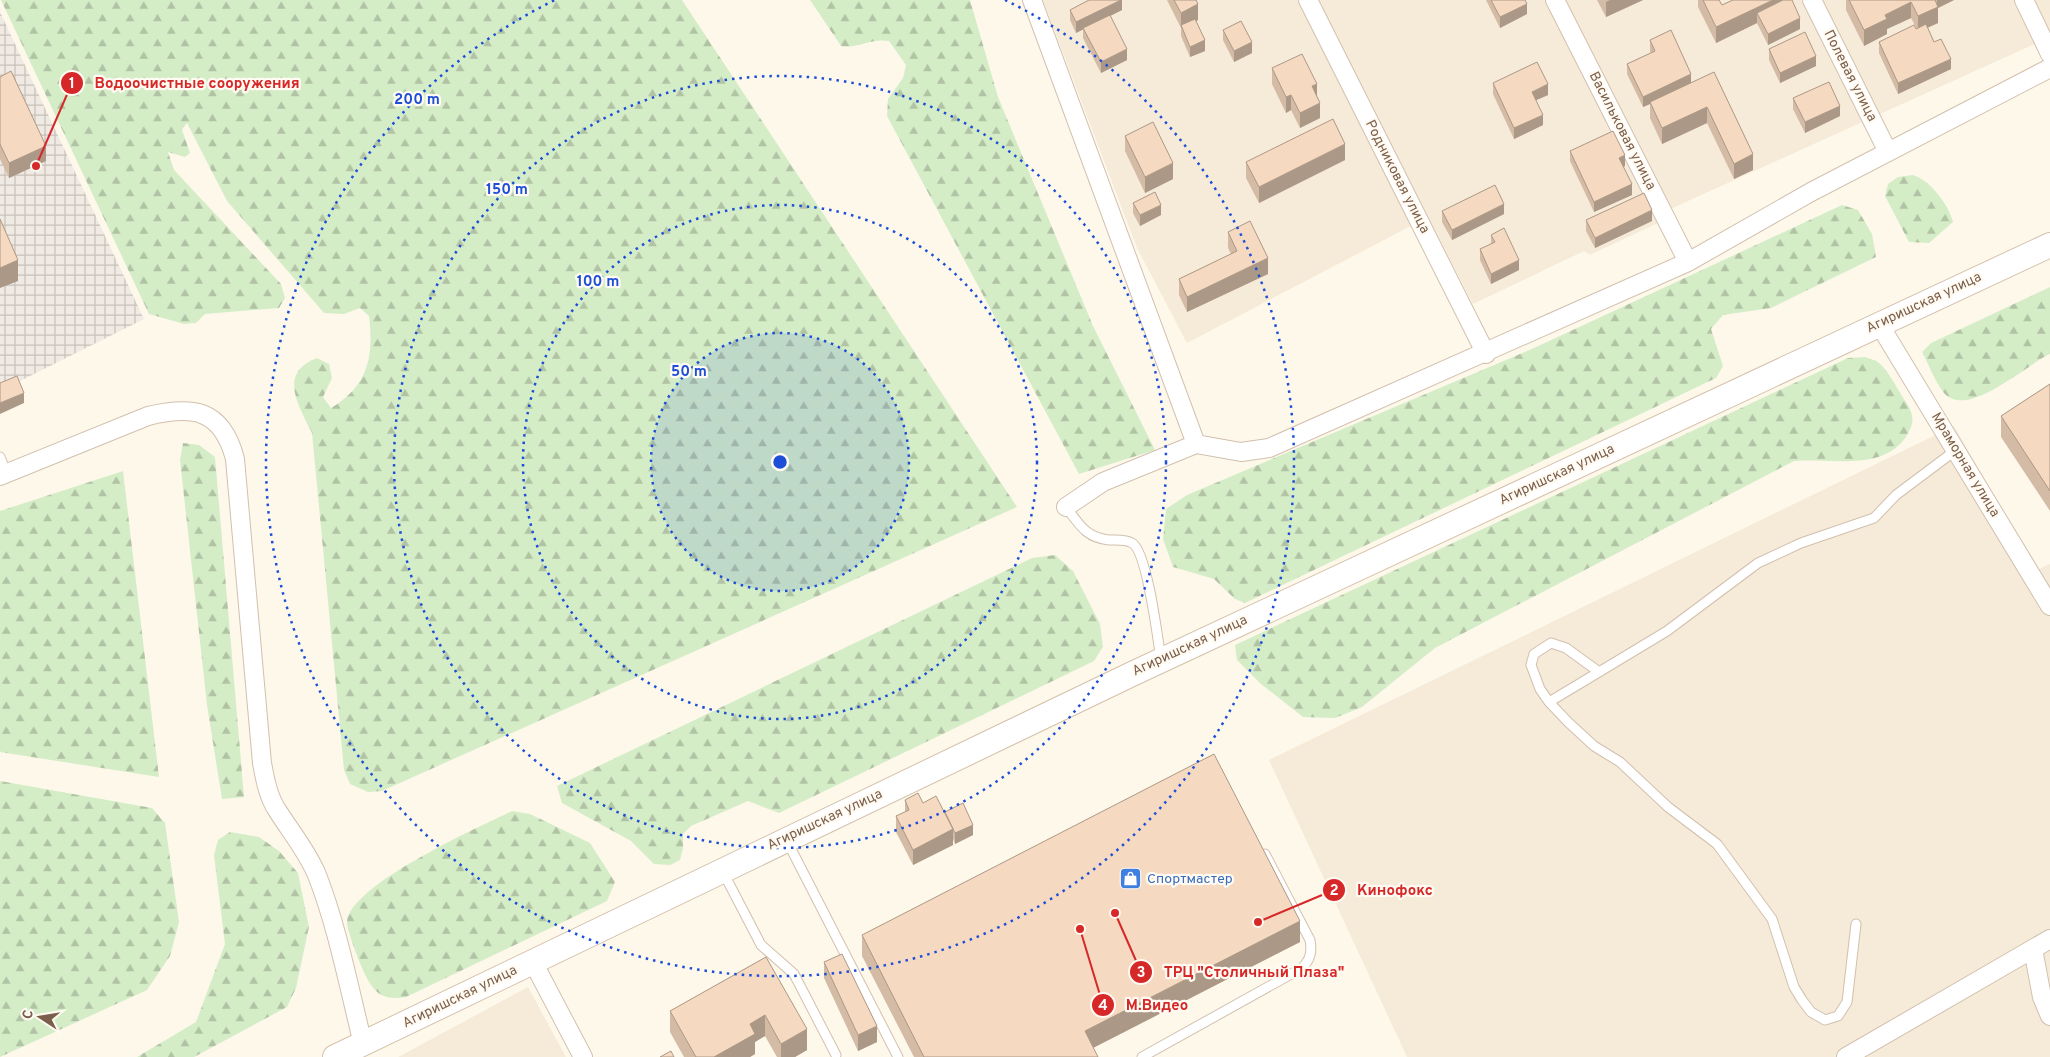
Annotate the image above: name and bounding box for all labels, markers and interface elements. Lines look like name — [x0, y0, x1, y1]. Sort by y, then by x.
street label: Полевая улица — [1820, 27, 1880, 125]
callout: Водоочистные сооружения — [60, 68, 310, 98]
street label: Васильковая улица — [1585, 69, 1659, 193]
text: 1 — [69, 75, 75, 94]
text: Водоочистные сооружения — [94, 75, 300, 94]
text: 200 m — [394, 91, 440, 110]
street label: Родниковая улица — [1361, 117, 1433, 237]
text: 150 m — [486, 181, 528, 200]
street label: Агиришская улица — [1864, 269, 1984, 337]
text: 100 m — [577, 273, 619, 292]
text: 50 m — [671, 363, 707, 382]
street label: Мраморная улица — [1927, 409, 2003, 521]
street label: Агиришская улица — [1497, 441, 1617, 509]
centre of rings — [771, 453, 789, 471]
street label: Агиришская улица — [1130, 612, 1250, 680]
street label: Агиришская улица — [765, 786, 885, 854]
shop icon: Спортмастер — [1119, 867, 1143, 891]
place label: Спортмастер — [1147, 871, 1233, 888]
callout: Кинофокс — [1322, 875, 1443, 905]
text: 2 — [1329, 882, 1339, 901]
text: Кинофокс — [1357, 882, 1433, 901]
callout: ТРЦ "Столичный Плаза" — [1129, 957, 1354, 987]
street label: Агиришская улица — [400, 962, 520, 1032]
text: 3 — [1137, 964, 1146, 983]
text: ТРЦ "Столичный Плаза" — [1164, 964, 1344, 983]
callout: М.Видео — [1090, 990, 1198, 1020]
north arrow — [15, 992, 65, 1042]
text: 4 — [1098, 997, 1108, 1016]
text: М.Видео — [1126, 997, 1188, 1016]
text: С — [20, 1008, 38, 1021]

